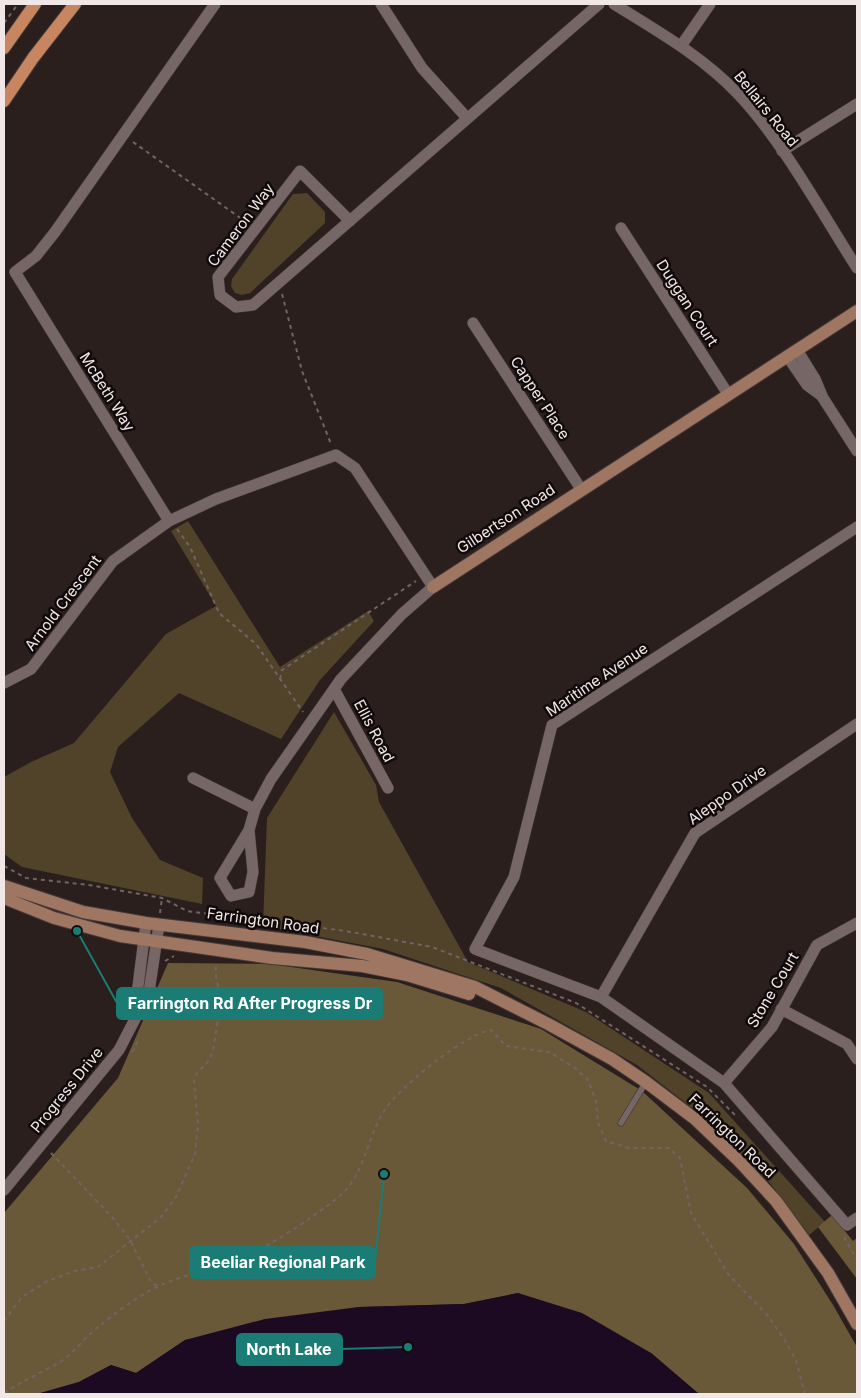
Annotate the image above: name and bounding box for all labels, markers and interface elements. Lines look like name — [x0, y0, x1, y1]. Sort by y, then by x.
street label: Bellairs Road — [730, 67, 803, 150]
street label: Cameron Way — [203, 179, 278, 270]
street label: Duggan Court — [652, 256, 722, 350]
street label: McBeth Way — [76, 349, 139, 435]
street label: Capper Place — [506, 353, 574, 443]
street label: Gilbertson Road — [453, 480, 558, 557]
street label: Arnold Crescent — [20, 551, 105, 654]
street label: Maritime Avenue — [542, 638, 651, 721]
street label: Ellis Road — [350, 696, 399, 765]
street label: Aleppo Drive — [684, 761, 770, 829]
street label: Farrington Road — [206, 903, 321, 938]
street label: Stone Court — [743, 948, 803, 1031]
callout: Farrington Rd After Progress Dr — [117, 988, 382, 1019]
text: Farrington Rd After Progress Dr — [128, 993, 373, 1013]
street label: Progress Drive — [26, 1043, 107, 1136]
street label: Farrington Road — [685, 1089, 780, 1182]
callout: Beeliar Regional Park — [190, 1247, 375, 1278]
text: Beeliar Regional Park — [201, 1252, 366, 1272]
callout: North Lake — [237, 1334, 342, 1365]
text: North Lake — [246, 1339, 332, 1359]

